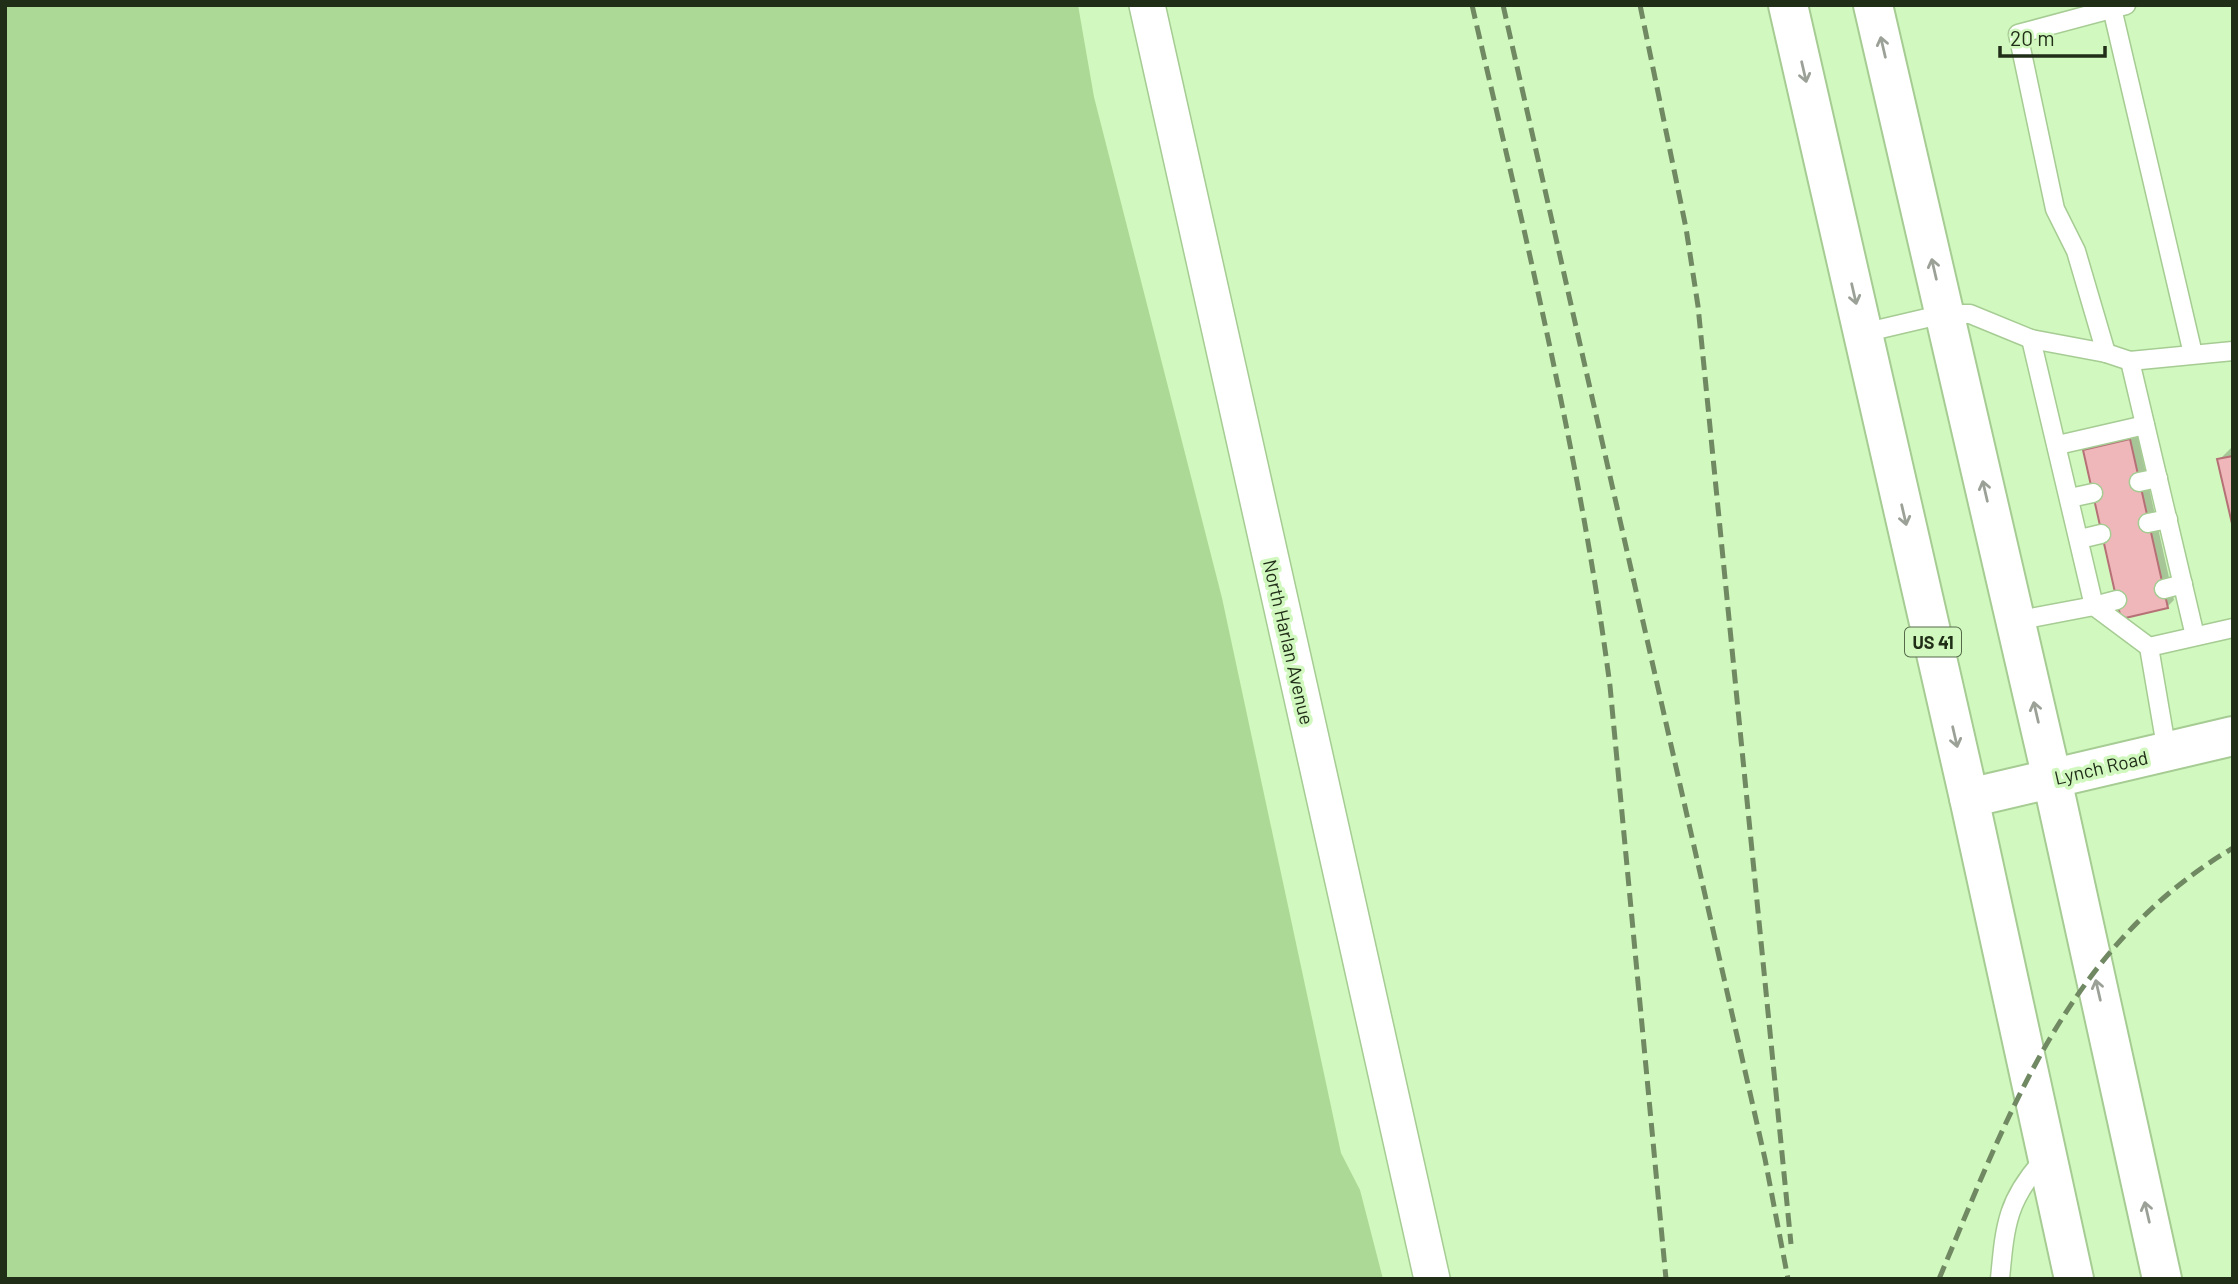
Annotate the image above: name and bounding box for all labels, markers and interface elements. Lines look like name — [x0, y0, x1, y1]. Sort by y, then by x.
scale bar — [2000, 14, 2105, 58]
text: 20 m — [2010, 25, 2055, 50]
one-way arrow — [1876, 36, 1889, 59]
one-way arrow — [1797, 60, 1811, 83]
one-way arrow — [1927, 258, 1941, 281]
one-way arrow — [1848, 282, 1861, 305]
one-way arrow — [1978, 480, 1991, 503]
one-way arrow — [1899, 504, 1912, 526]
street label: North Harlan Avenue — [1259, 557, 1319, 727]
road number: US 41 — [1905, 628, 1961, 656]
one-way arrow — [2029, 701, 2043, 724]
one-way arrow — [1949, 725, 1962, 748]
street label: Lynch Road — [2052, 745, 2150, 789]
one-way arrow — [2090, 979, 2104, 1002]
one-way arrow — [2140, 1201, 2154, 1224]

